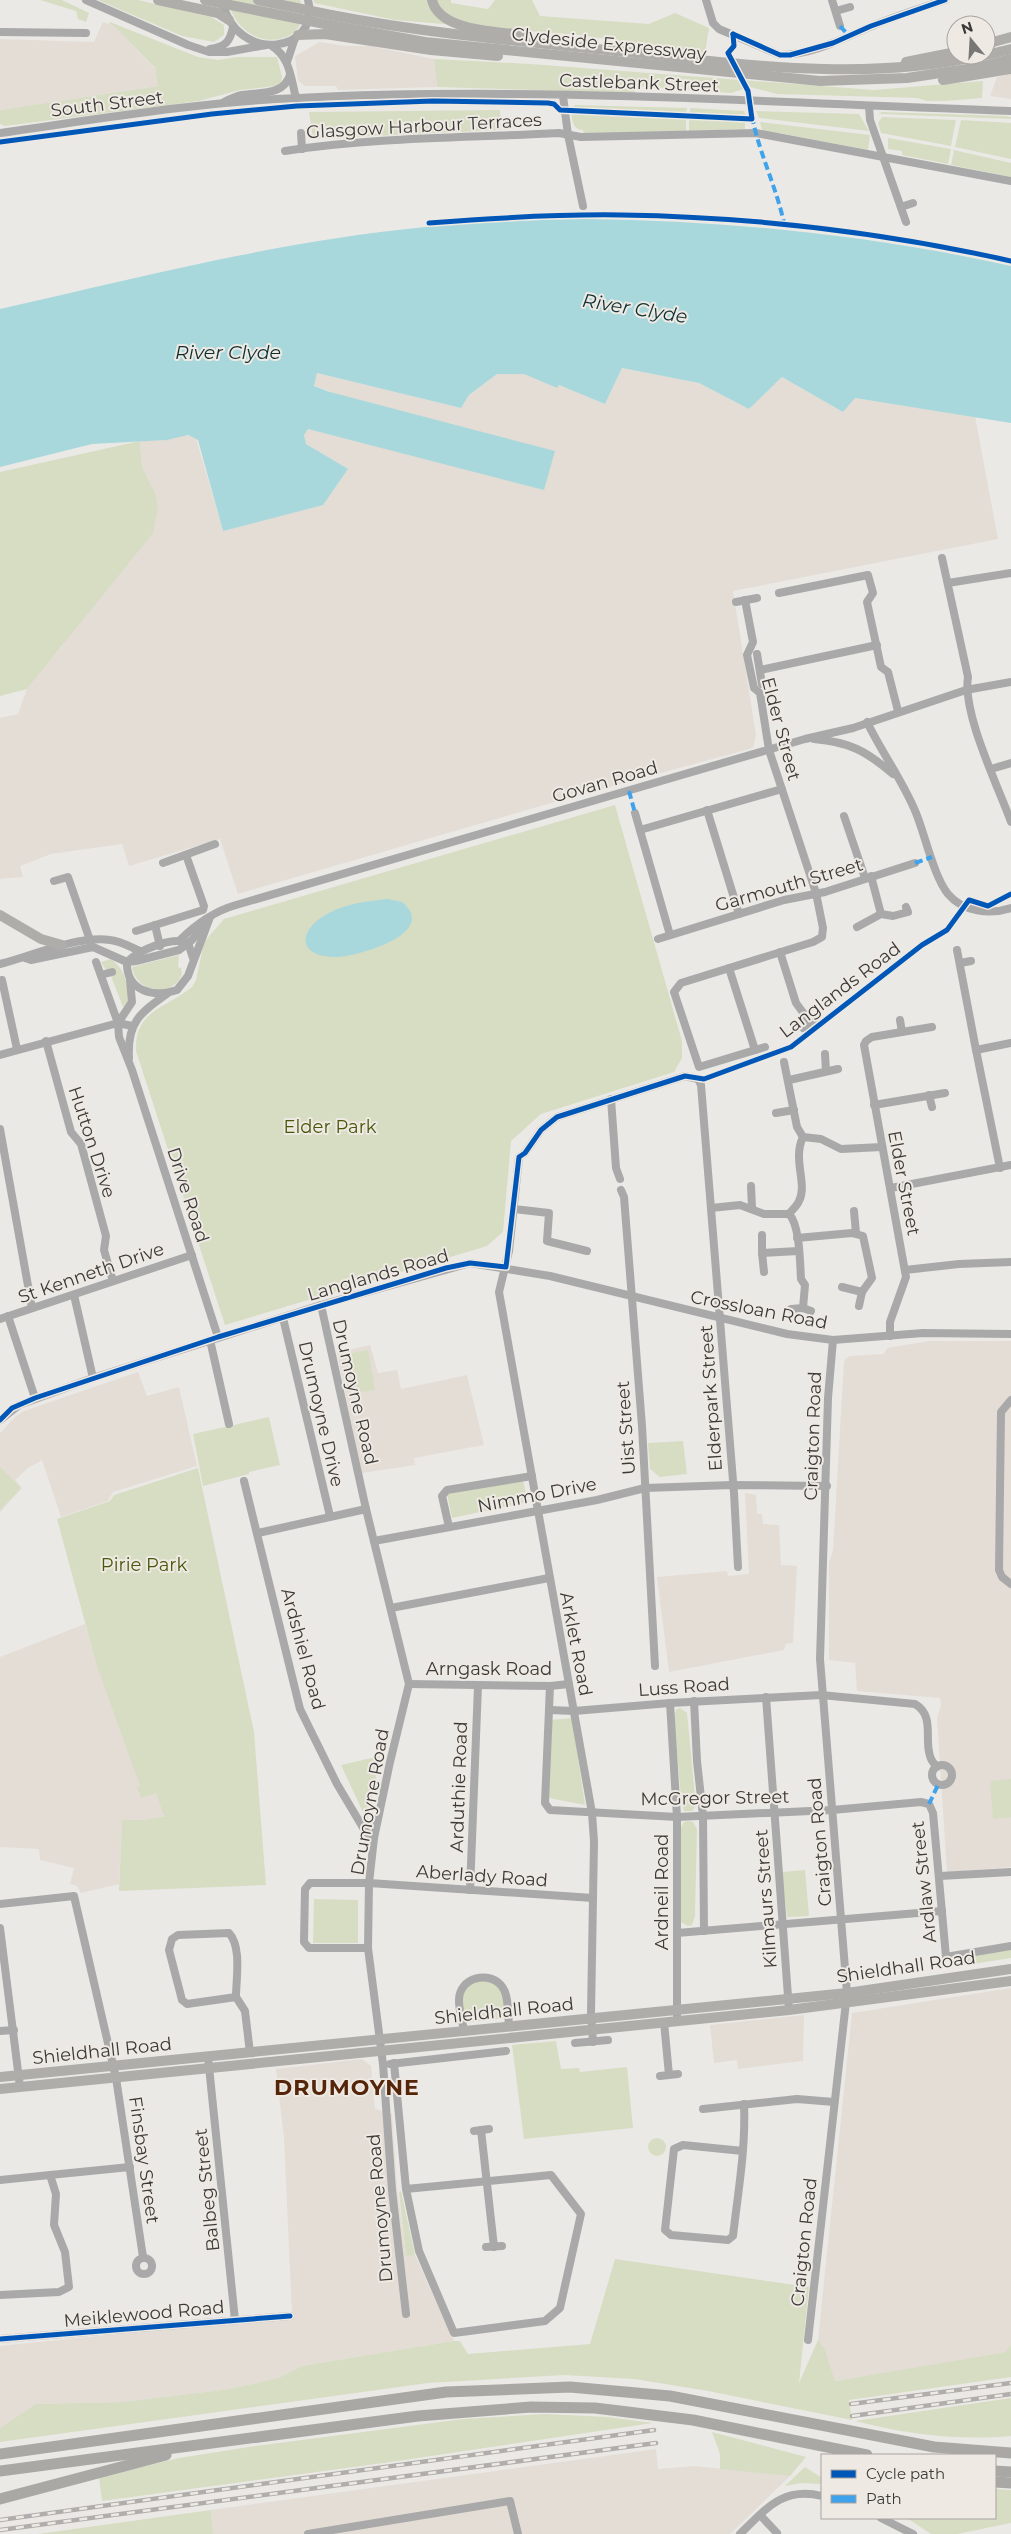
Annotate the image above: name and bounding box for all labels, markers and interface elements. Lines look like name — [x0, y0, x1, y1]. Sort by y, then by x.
north arrow — [946, 15, 996, 65]
text: N — [959, 17, 975, 38]
street label: Clydeside Expressway — [510, 23, 708, 65]
street label: Castlebank Street — [559, 69, 719, 97]
street label: South Street — [50, 86, 164, 122]
street label: Glasgow Harbour Terraces — [306, 109, 543, 143]
water label: River Clyde — [581, 289, 689, 328]
water label: River Clyde — [175, 341, 281, 364]
street label: Elder Street — [757, 675, 805, 783]
street label: Govan Road — [550, 756, 660, 808]
street label: Garmouth Street — [713, 853, 865, 917]
street label: Langlands Road — [775, 937, 905, 1043]
street label: Hutton Drive — [64, 1083, 120, 1201]
park label: Elder Park — [283, 1116, 377, 1138]
street label: Elder Street — [883, 1129, 925, 1237]
street label: Drive Road — [162, 1145, 214, 1245]
street label: St Kenneth Drive — [15, 1238, 167, 1308]
street label: Langlands Road — [305, 1244, 451, 1306]
street label: Crossloan Road — [689, 1286, 829, 1334]
street label: Drumoyne Road — [328, 1317, 382, 1467]
street label: Elderpark Street — [695, 1324, 727, 1472]
street label: Drumoyne Drive — [294, 1339, 349, 1489]
street label: Craigton Road — [800, 1371, 826, 1501]
street label: Uist Street — [612, 1380, 640, 1476]
street label: Nimmo Drive — [476, 1473, 599, 1517]
park label: Pirie Park — [101, 1554, 187, 1576]
street label: Ardshiel Road — [276, 1586, 330, 1712]
street label: Arklet Road — [555, 1590, 597, 1698]
street label: Arngask Road — [426, 1658, 552, 1680]
street label: Luss Road — [637, 1673, 731, 1701]
street label: Arduthie Road — [446, 1721, 472, 1853]
street label: Drumoyne Road — [346, 1727, 394, 1877]
street label: Craigton Road — [803, 1777, 837, 1907]
street label: McGregor Street — [640, 1786, 790, 1810]
street label: Ardlaw Street — [907, 1820, 941, 1944]
street label: Kilmaurs Street — [750, 1829, 782, 1969]
street label: Ardneil Road — [651, 1834, 673, 1950]
street label: Aberlady Road — [415, 1860, 549, 1892]
street label: Shieldhall Road — [835, 1946, 977, 1988]
street label: Shieldhall Road — [433, 1993, 575, 2029]
street label: Shieldhall Road — [31, 2033, 173, 2069]
district label: DRUMOYNE — [274, 2074, 420, 2101]
street label: Finsbay Street — [124, 2095, 164, 2225]
street label: Balbeg Street — [190, 2127, 224, 2253]
street label: Drumoyne Road — [363, 2133, 397, 2283]
street label: Craigton Road — [786, 2177, 822, 2307]
street label: Meiklewood Road — [63, 2296, 225, 2332]
legend — [821, 2454, 996, 2519]
text: Cycle path — [866, 2464, 945, 2483]
text: Path — [866, 2489, 902, 2508]

